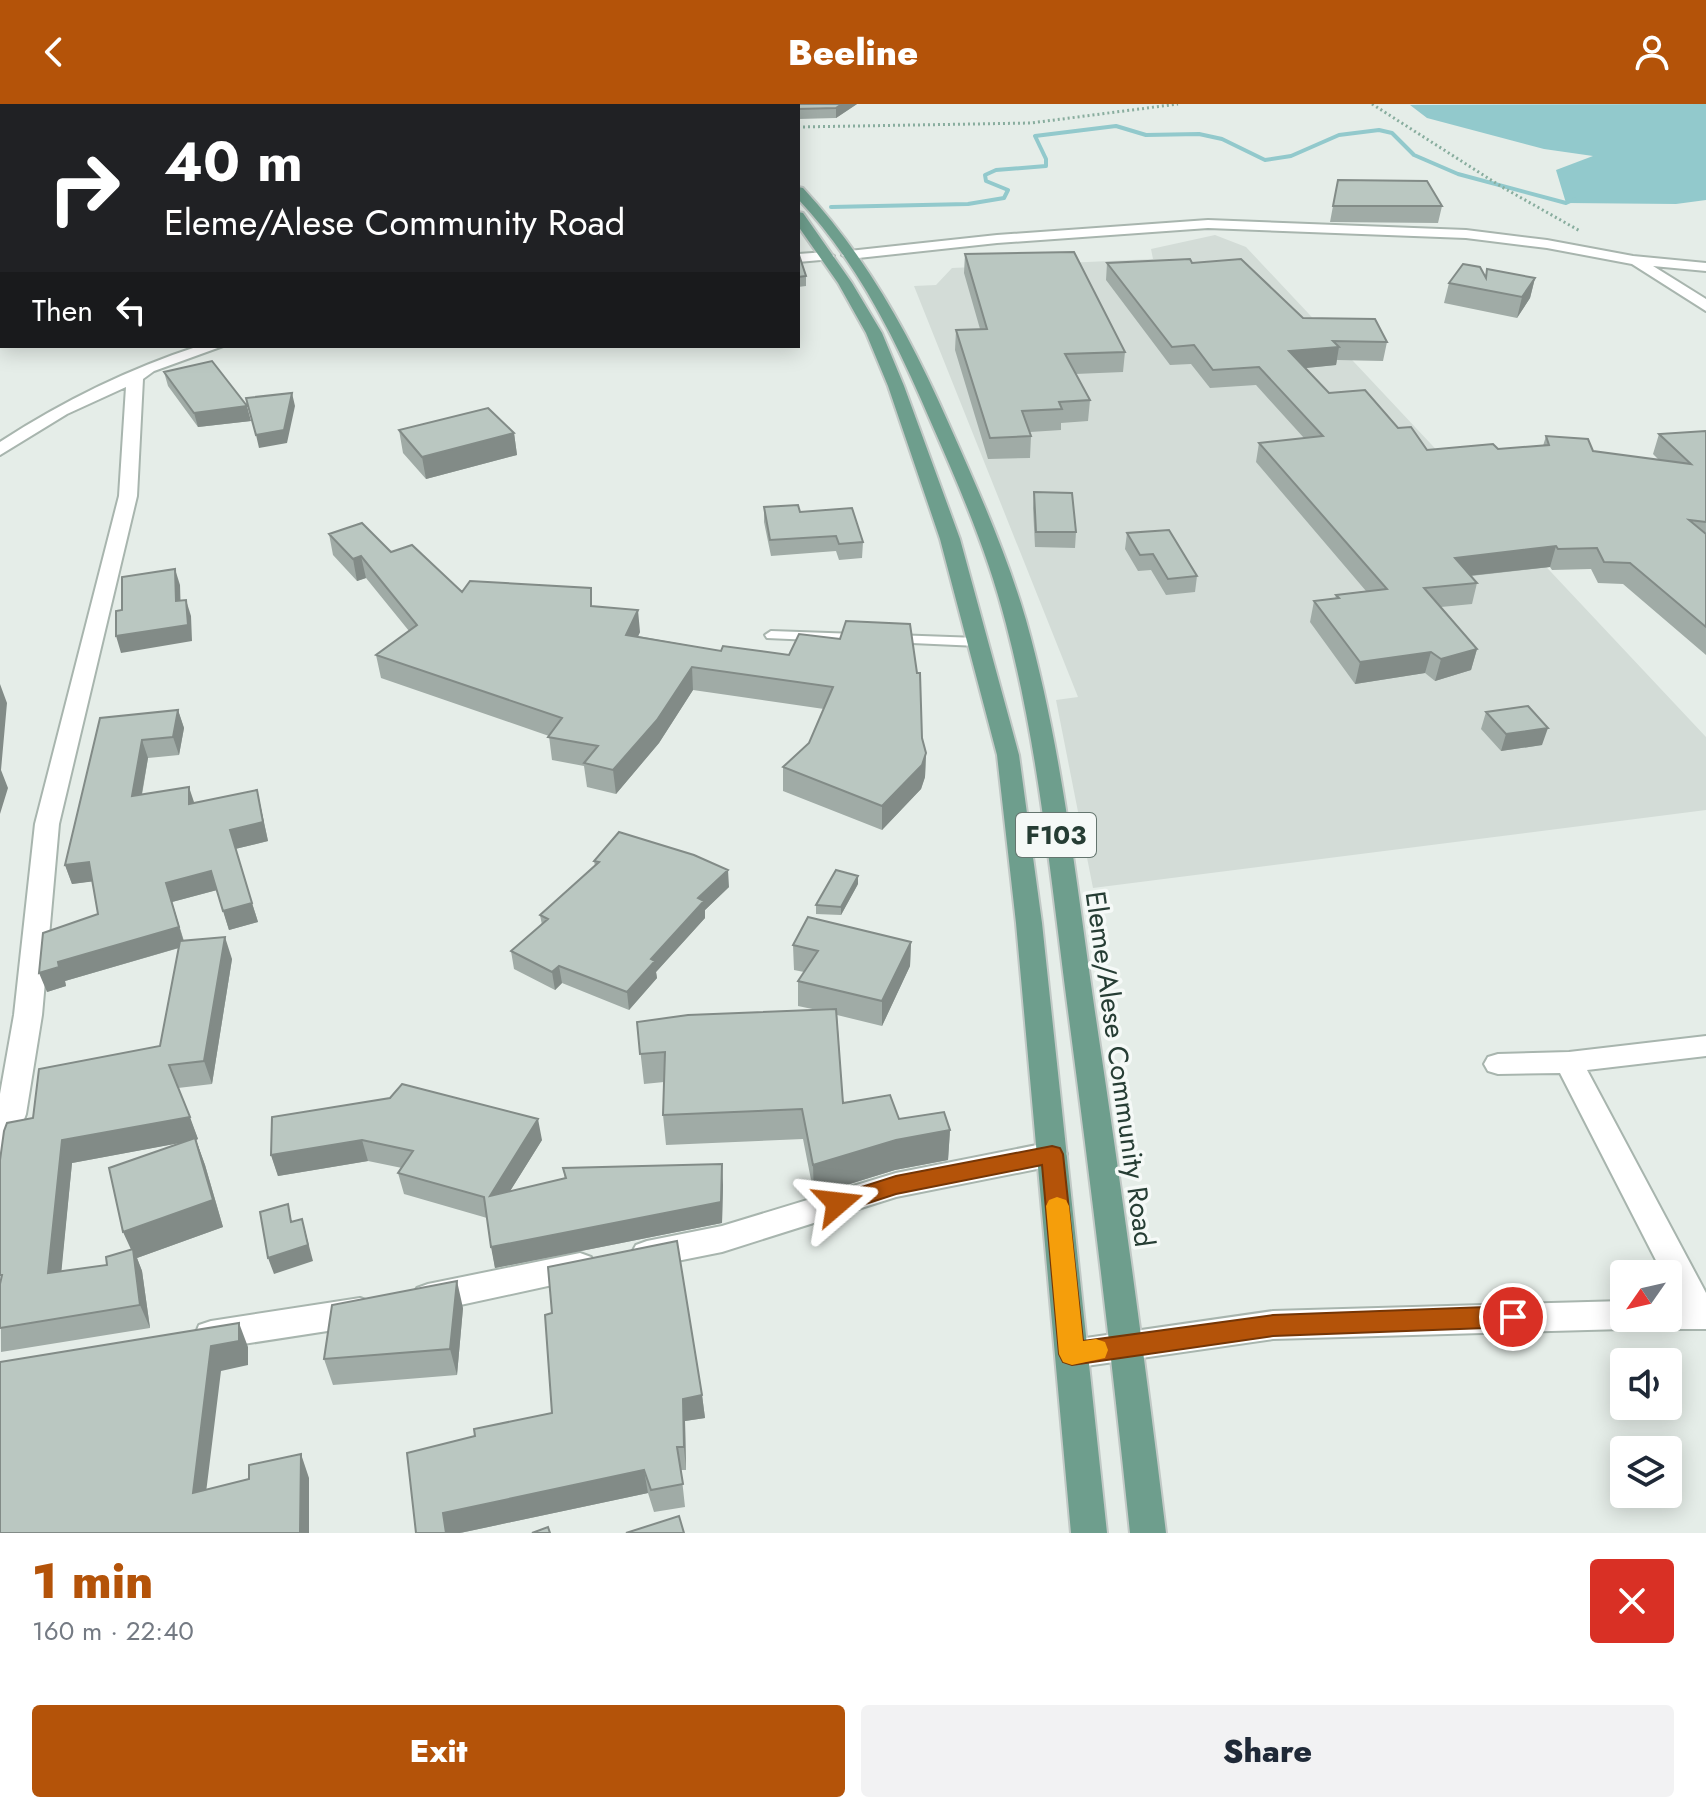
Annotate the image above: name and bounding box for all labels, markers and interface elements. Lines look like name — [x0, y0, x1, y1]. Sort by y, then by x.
text: Beeline — [788, 26, 918, 78]
icon: back — [32, 30, 76, 74]
icon: person — [1630, 30, 1674, 74]
text: 40 m — [164, 121, 303, 202]
icon: right — [32, 136, 136, 240]
text: Eleme/Alese Community Road — [164, 196, 625, 248]
icon: left — [109, 288, 153, 332]
text: Then — [32, 289, 93, 332]
road number: F103 — [1016, 813, 1096, 857]
street label: Eleme/Alese Community Road — [1075, 888, 1165, 1250]
position arrow — [796, 1161, 880, 1245]
north arrow — [1610, 1260, 1682, 1332]
map controls — [1610, 1260, 1682, 1508]
pin — [1479, 1283, 1547, 1351]
icon: arrive — [1491, 1295, 1535, 1339]
button: sound — [1610, 1348, 1682, 1420]
button: layers — [1610, 1436, 1682, 1508]
text: 1 min — [32, 1547, 153, 1616]
button: close — [1590, 1559, 1674, 1643]
text: 160 m · 22:40 — [32, 1612, 194, 1650]
button: Exit — [32, 1705, 845, 1797]
button: Share — [861, 1705, 1674, 1797]

